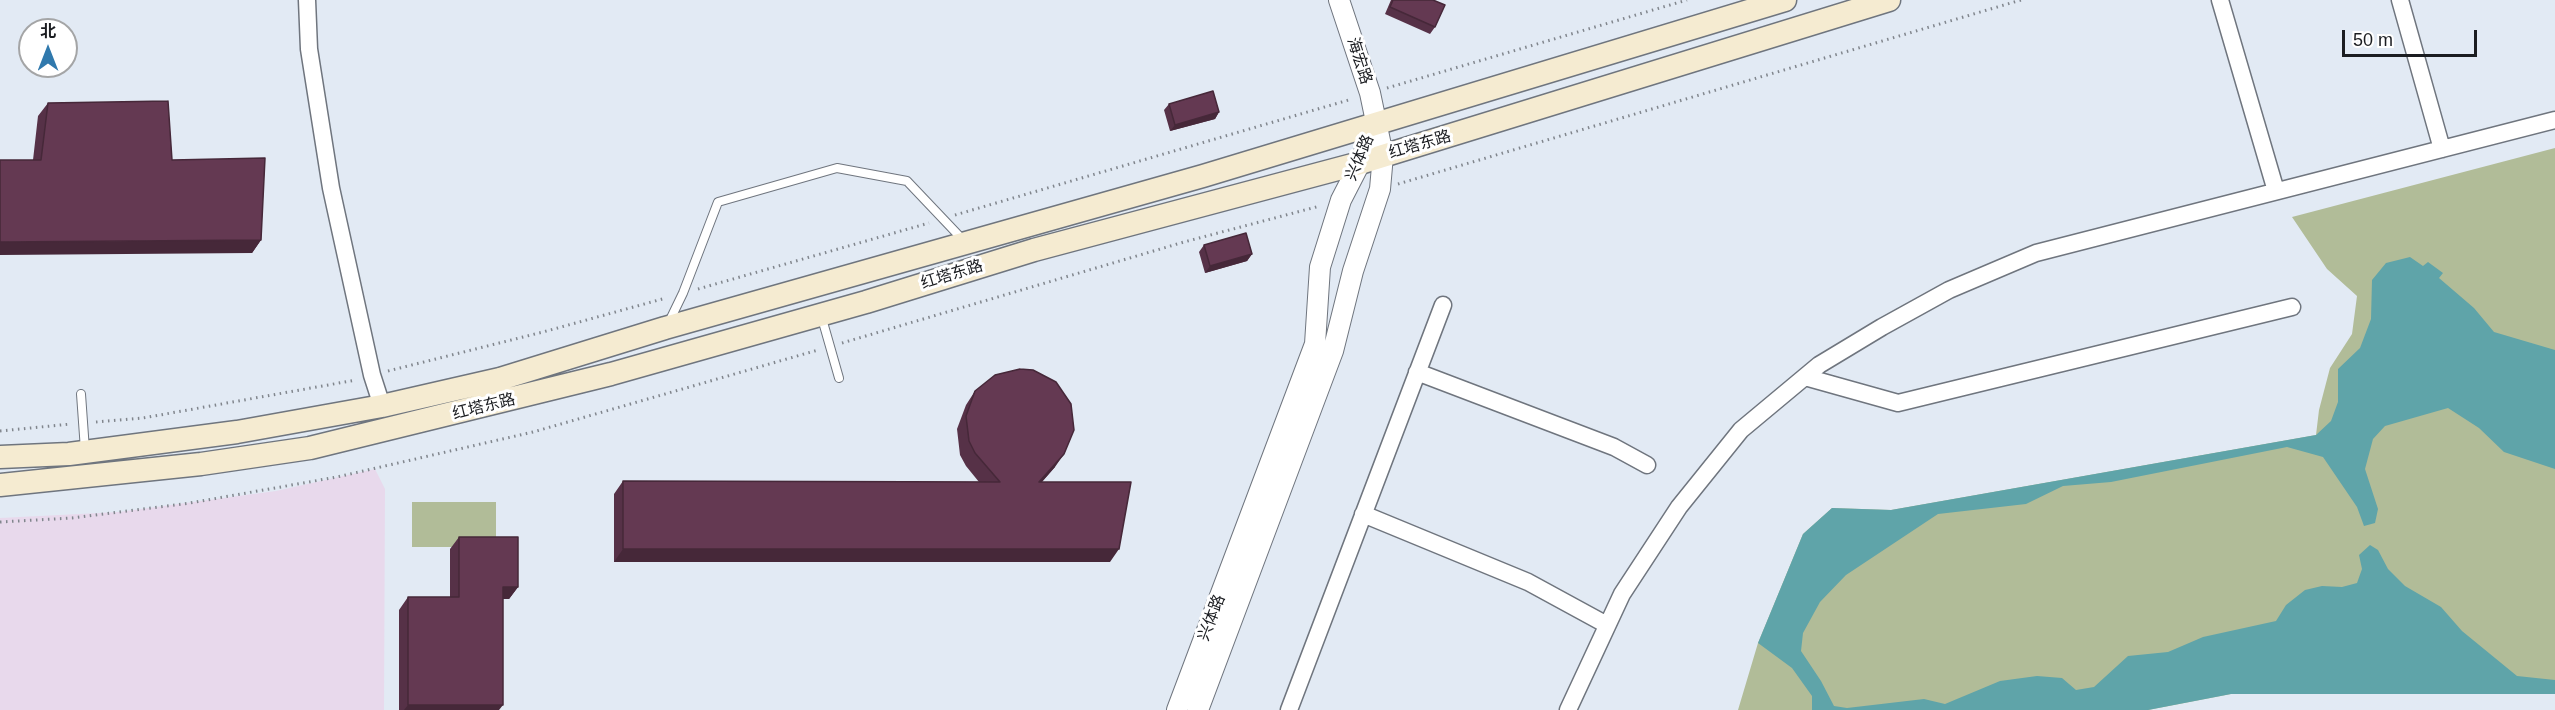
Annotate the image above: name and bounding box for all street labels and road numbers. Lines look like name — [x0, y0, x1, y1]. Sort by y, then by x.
street label: 海宏路 — [1342, 35, 1376, 87]
street label: 红塔东路 — [1387, 127, 1453, 163]
street label: 兴体路 — [1342, 132, 1378, 184]
street label: 红塔东路 — [919, 256, 985, 294]
street label: 红塔东路 — [451, 390, 517, 424]
street label: 兴体路 — [1194, 592, 1230, 644]

